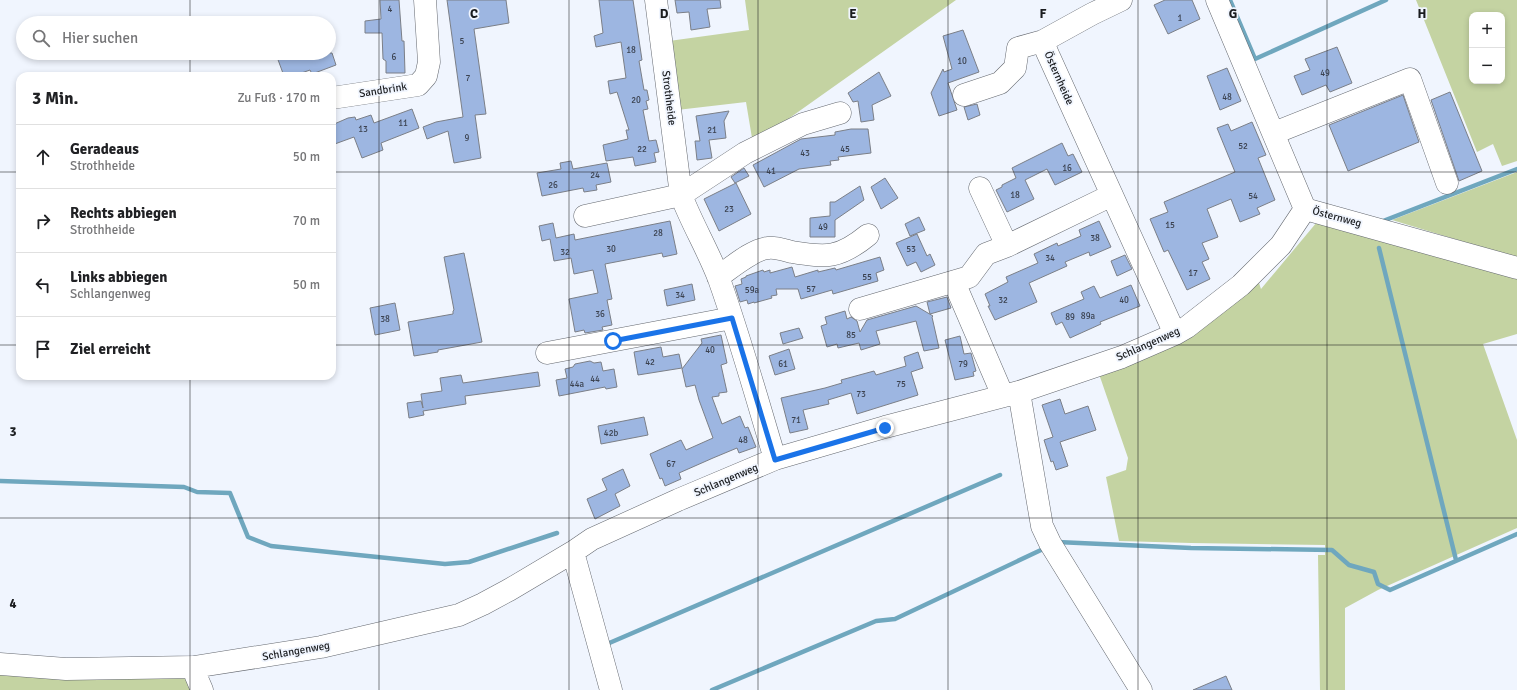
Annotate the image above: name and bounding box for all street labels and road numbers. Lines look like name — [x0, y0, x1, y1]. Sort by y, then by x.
street label: Östernheide — [1041, 49, 1077, 107]
street label: Strothheide — [659, 70, 679, 126]
street label: Sandbrink — [358, 80, 408, 100]
street label: Östernweg — [1311, 203, 1363, 230]
street label: Schlangenweg — [1114, 324, 1182, 364]
street label: Schlangenweg — [692, 461, 760, 499]
street label: Schlangenweg — [261, 639, 331, 663]

